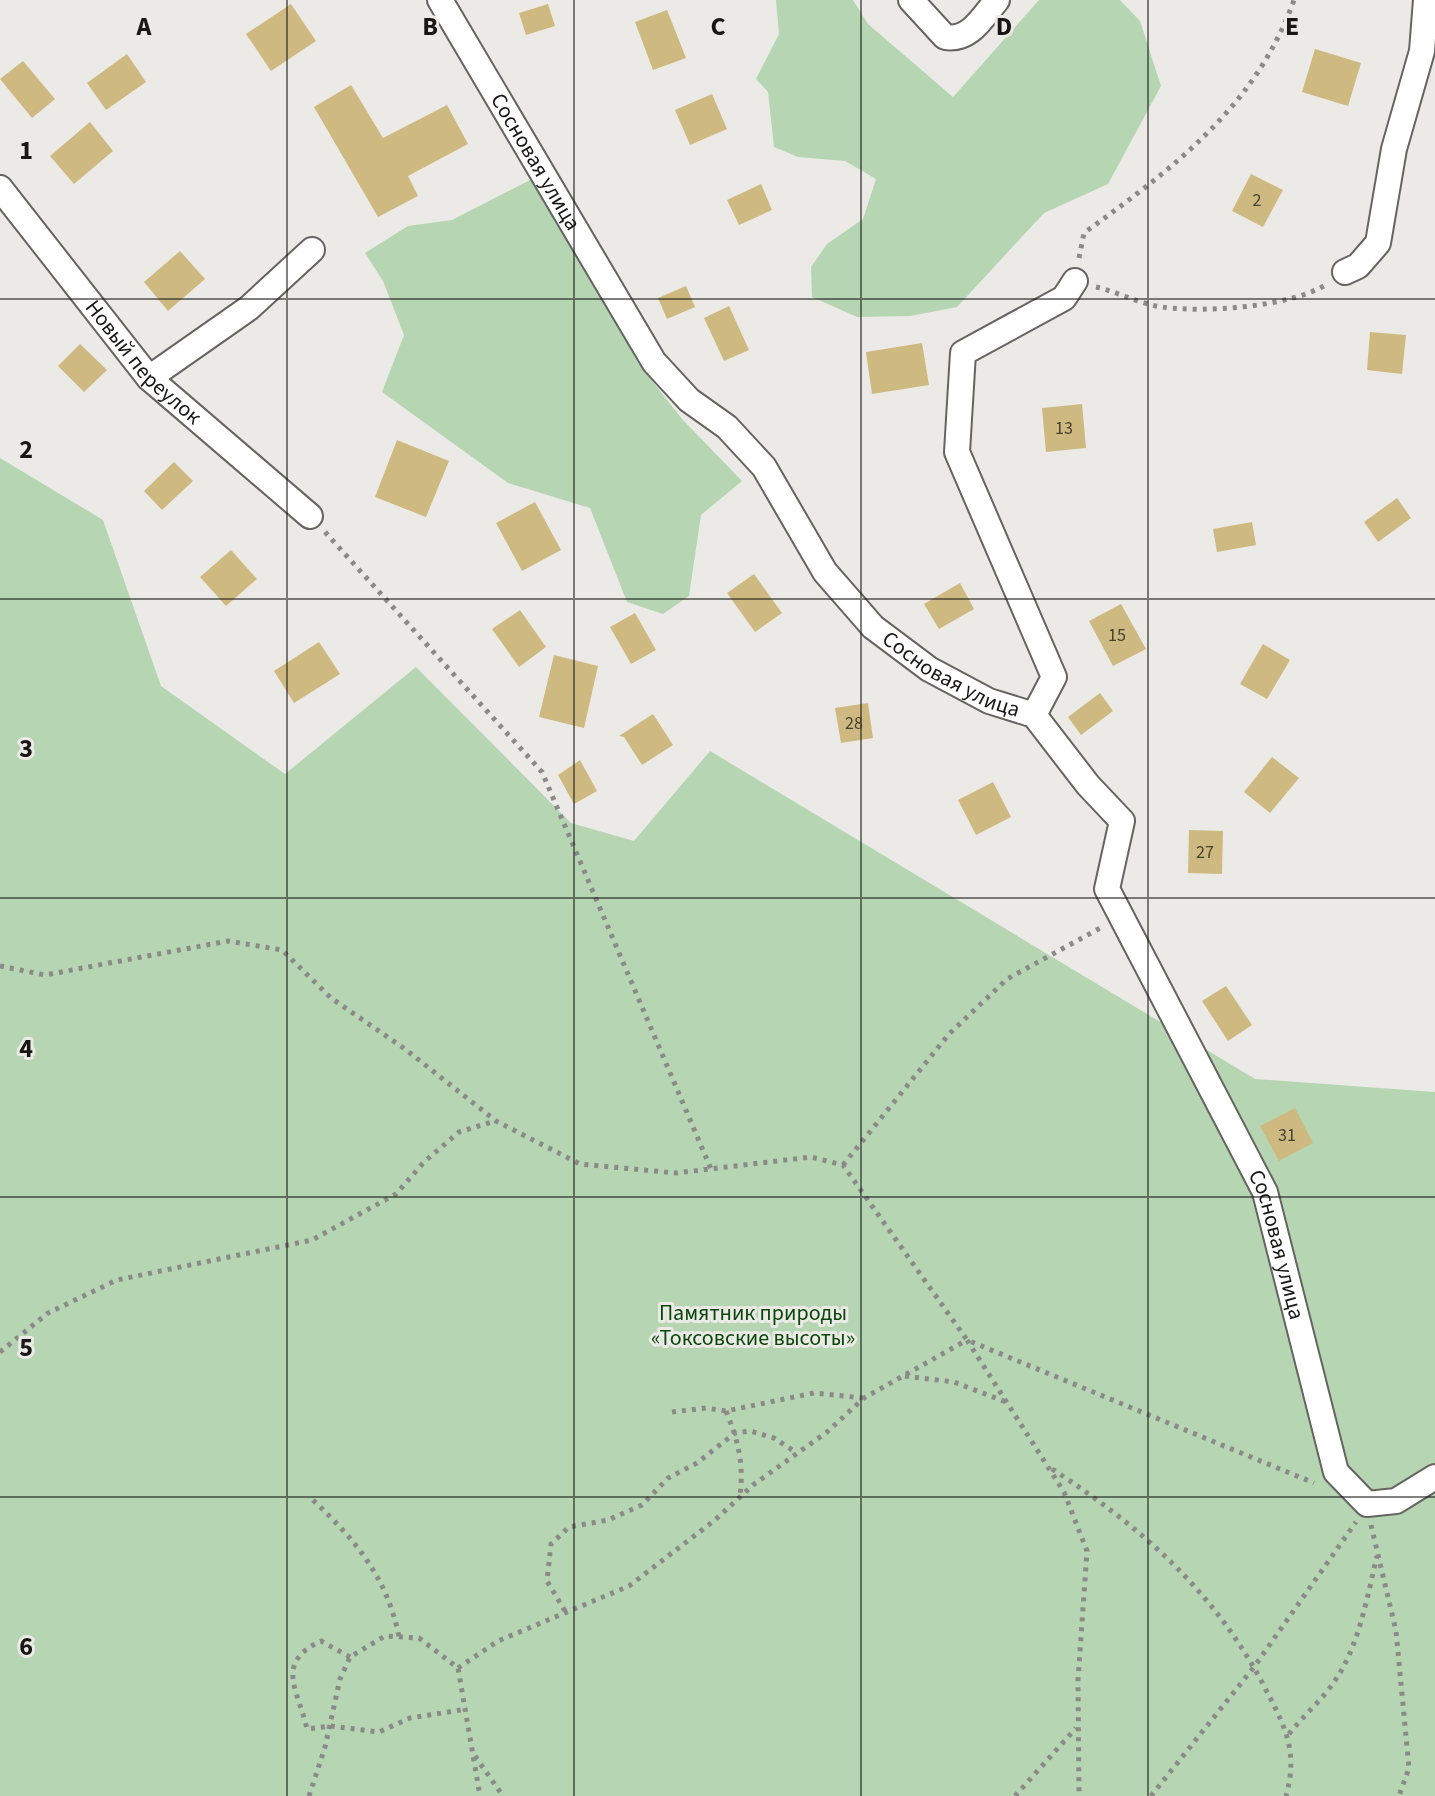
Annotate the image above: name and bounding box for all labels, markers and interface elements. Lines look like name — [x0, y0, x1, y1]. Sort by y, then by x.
text: A — [136, 8, 153, 45]
text: B — [422, 8, 438, 45]
text: C — [710, 8, 726, 45]
text: D — [996, 8, 1012, 45]
text: E — [1285, 8, 1299, 45]
street label: Сосновая улица — [483, 87, 589, 237]
text: 1 — [19, 132, 33, 169]
house number: 2 — [1253, 188, 1262, 213]
street label: Новый переулок — [77, 293, 209, 432]
house number: 13 — [1055, 416, 1073, 441]
text: 2 — [19, 431, 33, 468]
street label: Сосновая улица — [875, 623, 1024, 726]
house number: 15 — [1108, 623, 1126, 648]
house number: 28 — [845, 711, 863, 736]
text: 3 — [19, 730, 33, 767]
house number: 27 — [1196, 840, 1214, 865]
text: 4 — [19, 1030, 33, 1067]
house number: 31 — [1278, 1123, 1296, 1148]
street label: Сосновая улица — [1240, 1164, 1313, 1323]
park label: Памятник природы «Токсовские высоты» — [651, 1297, 855, 1354]
text: 5 — [19, 1329, 33, 1366]
text: 6 — [19, 1628, 33, 1665]

